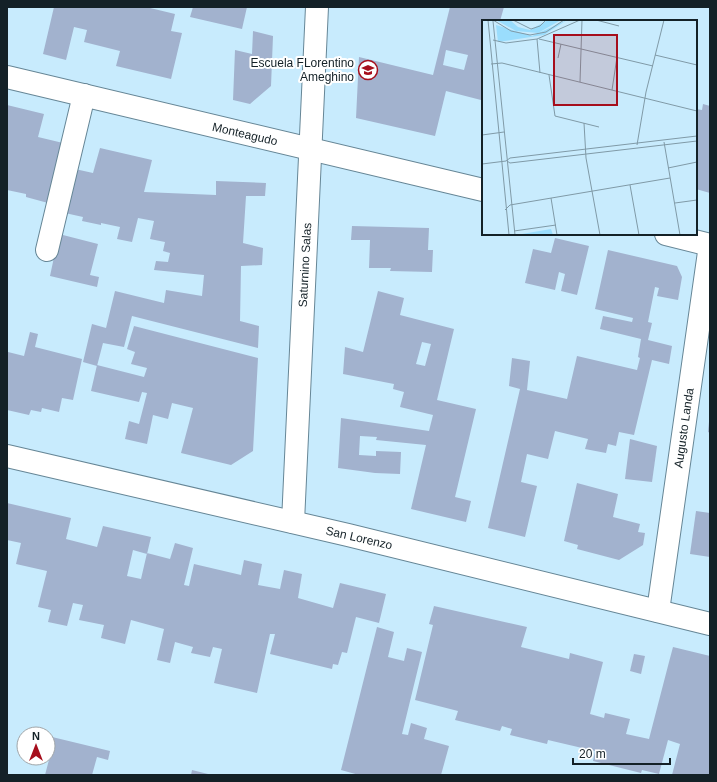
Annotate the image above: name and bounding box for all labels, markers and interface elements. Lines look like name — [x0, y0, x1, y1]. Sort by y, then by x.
inset map — [482, 20, 697, 235]
place label: Escuela FLorentino Ameghino — [251, 56, 354, 84]
school or university icon: Escuela FLorentino Ameghino — [357, 59, 379, 81]
street label: Monteagudo — [211, 120, 279, 148]
street label: Saturnino Salas — [296, 222, 314, 308]
street label: Augusto Landa — [671, 387, 697, 469]
street label: San Lorenzo — [324, 524, 394, 553]
north arrow — [16, 726, 56, 766]
text: N — [32, 730, 40, 742]
scale bar — [573, 740, 670, 766]
text: 20 m — [579, 747, 606, 761]

